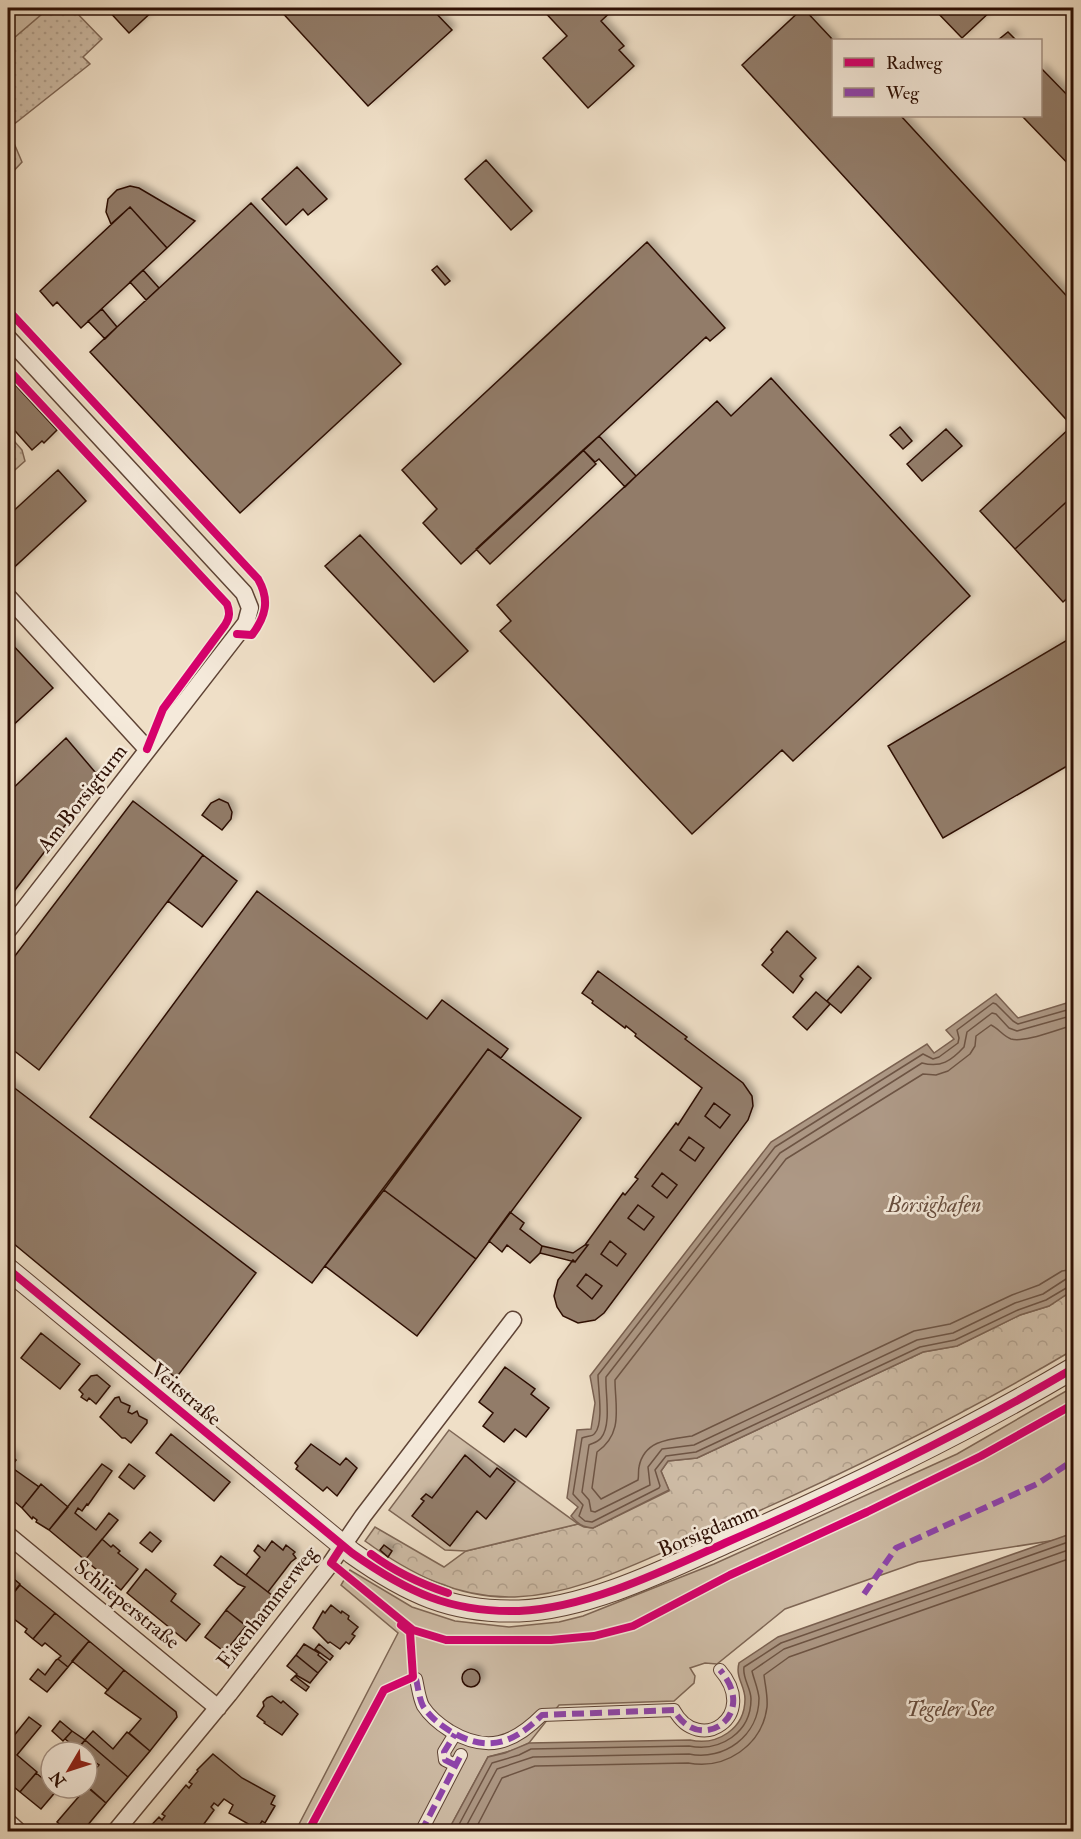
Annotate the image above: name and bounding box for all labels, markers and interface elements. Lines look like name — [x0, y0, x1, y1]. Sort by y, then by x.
legend — [832, 39, 1042, 117]
text: Radweg — [886, 52, 944, 75]
text: Weg — [885, 82, 920, 105]
street label: Am Borsigturm — [31, 739, 133, 859]
water label: Borsighafen — [886, 1191, 981, 1219]
street label: Veitstraße — [145, 1357, 227, 1432]
street label: Borsigdamm — [654, 1497, 762, 1564]
street label: Eisenhammerweg — [211, 1540, 324, 1674]
street label: Schlieperstraße — [68, 1553, 185, 1655]
water label: Tegeler See — [906, 1695, 994, 1723]
north arrow — [39, 1740, 99, 1800]
text: N — [45, 1766, 71, 1791]

